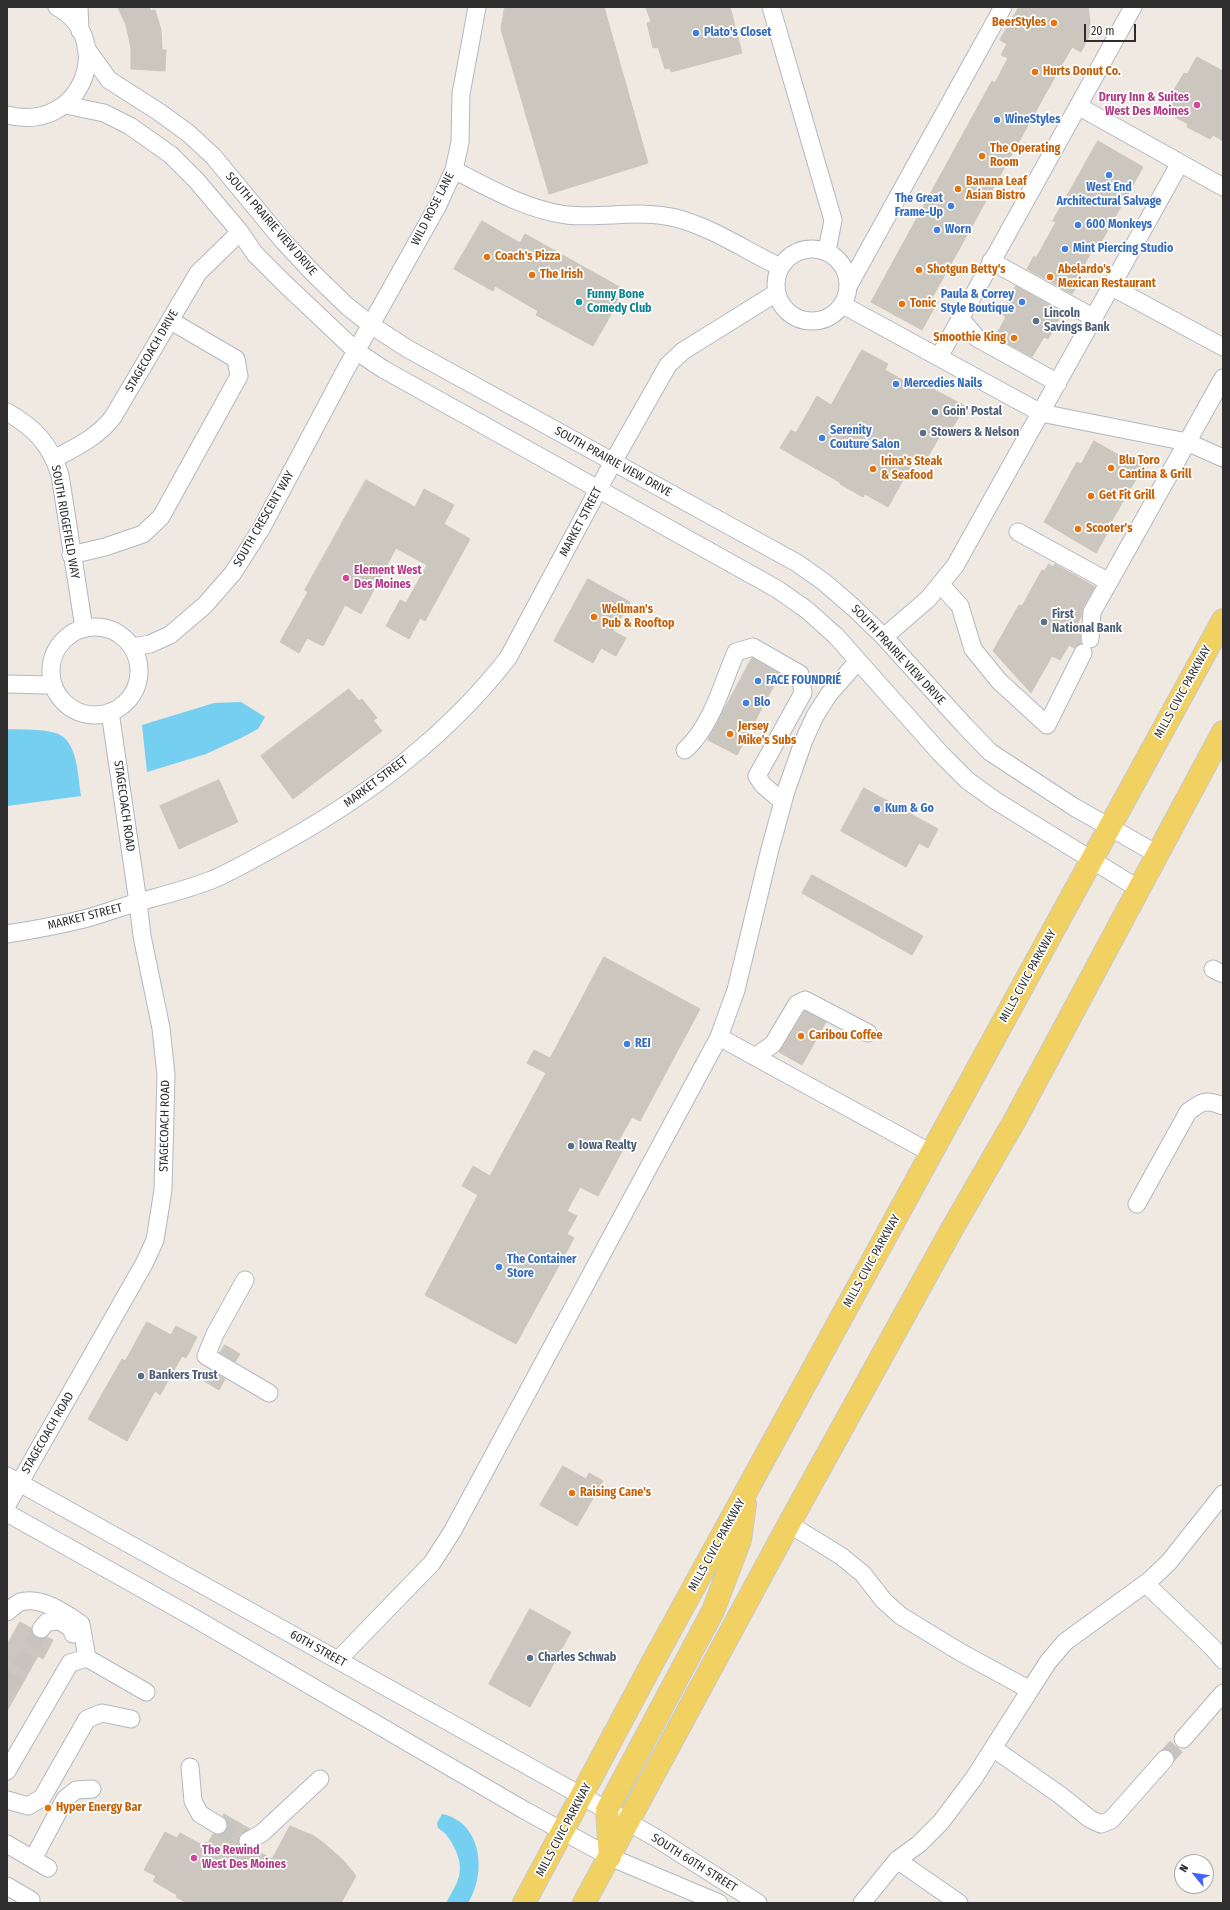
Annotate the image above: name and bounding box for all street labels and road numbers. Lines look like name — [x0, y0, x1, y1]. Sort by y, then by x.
street label: SOUTH PRAIRIE VIEW DRIVE — [222, 170, 320, 278]
street label: WILD ROSE LANE — [408, 170, 458, 248]
street label: STAGECOACH DRIVE — [122, 307, 182, 395]
street label: SOUTH PRAIRIE VIEW DRIVE — [552, 424, 674, 500]
street label: SOUTH RIDGEFIELD WAY — [48, 464, 82, 580]
street label: SOUTH CRESCENT WAY — [231, 468, 297, 570]
street label: MARKET STREET — [557, 485, 605, 559]
street label: SOUTH PRAIRIE VIEW DRIVE — [848, 602, 948, 708]
street label: MILLS CIVIC PARKWAY — [1152, 643, 1214, 741]
street label: MARKET STREET — [341, 753, 411, 811]
street label: STAGECOACH ROAD — [110, 759, 138, 853]
street label: MARKET STREET — [46, 901, 124, 933]
street label: MILLS CIVIC PARKWAY — [997, 927, 1059, 1025]
street label: STAGECOACH ROAD — [157, 1080, 173, 1172]
street label: MILLS CIVIC PARKWAY — [841, 1212, 903, 1310]
street label: STAGECOACH ROAD — [19, 1390, 77, 1476]
street label: MILLS CIVIC PARKWAY — [686, 1496, 748, 1594]
street label: 60TH STREET — [287, 1628, 349, 1670]
street label: MILLS CIVIC PARKWAY — [533, 1781, 595, 1879]
street label: SOUTH 60TH STREET — [649, 1831, 739, 1895]

